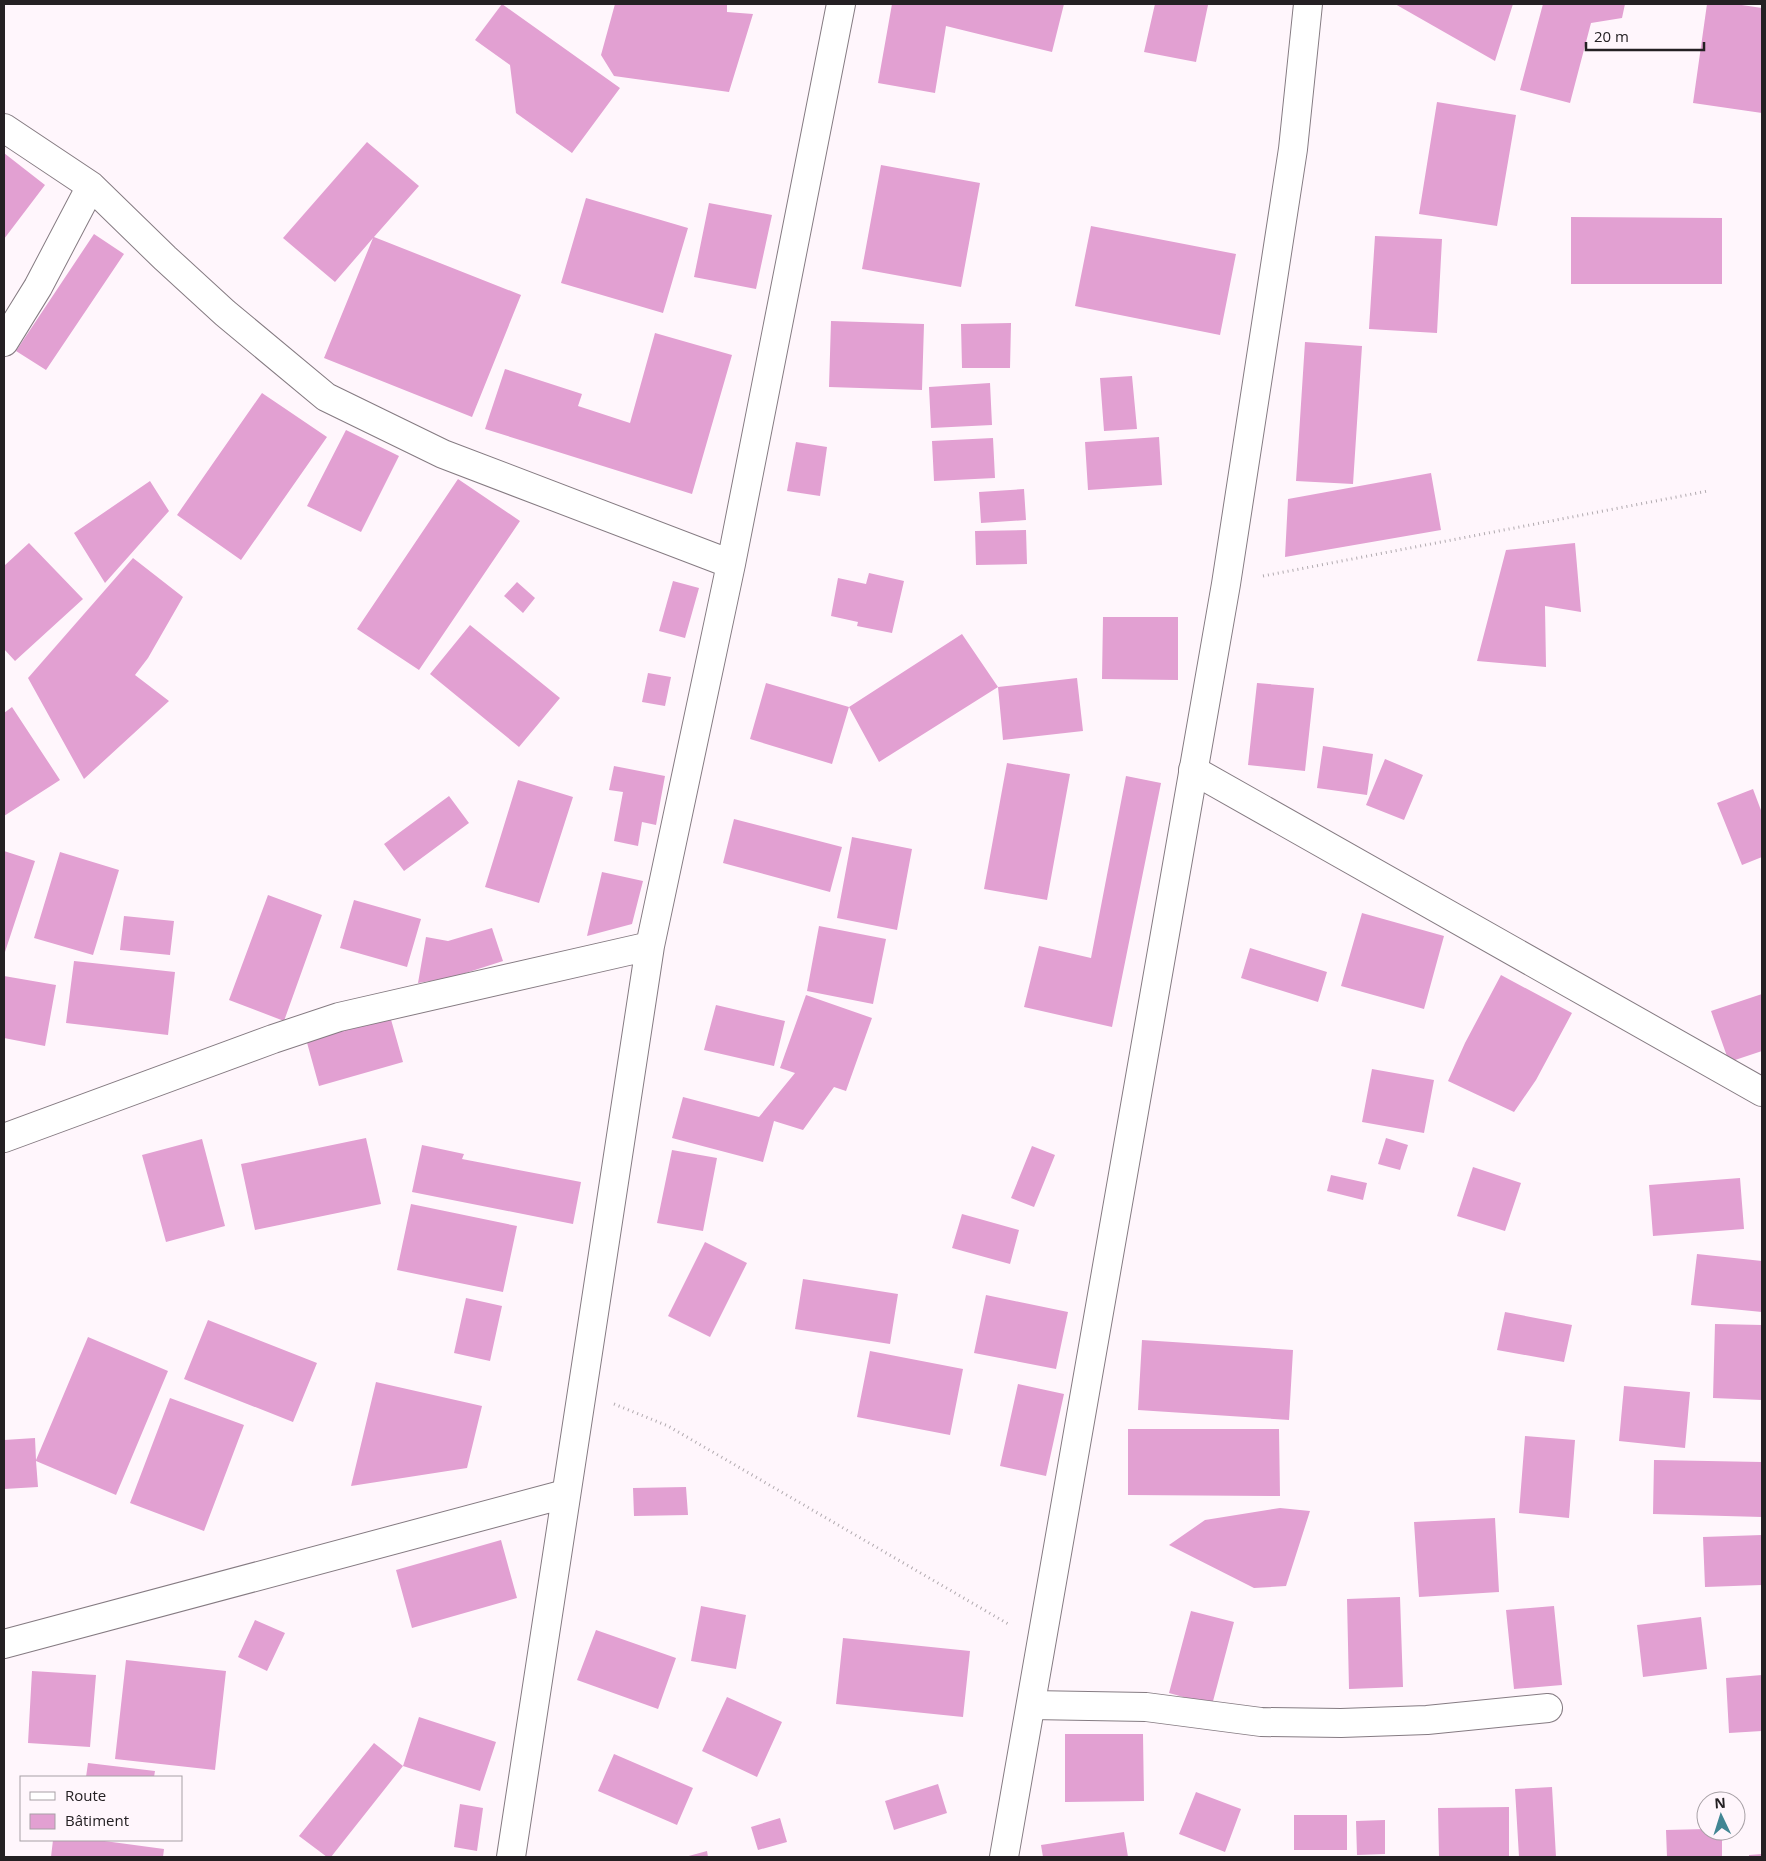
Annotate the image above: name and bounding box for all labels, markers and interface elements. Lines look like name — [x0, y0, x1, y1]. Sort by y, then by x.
scale bar — [1586, 20, 1704, 52]
text: 20 m — [1594, 26, 1629, 46]
legend — [20, 1776, 182, 1841]
text: Route — [65, 1785, 106, 1805]
north arrow — [1696, 1791, 1746, 1841]
text: N — [1714, 1793, 1726, 1812]
text: Bâtiment — [65, 1810, 129, 1830]

